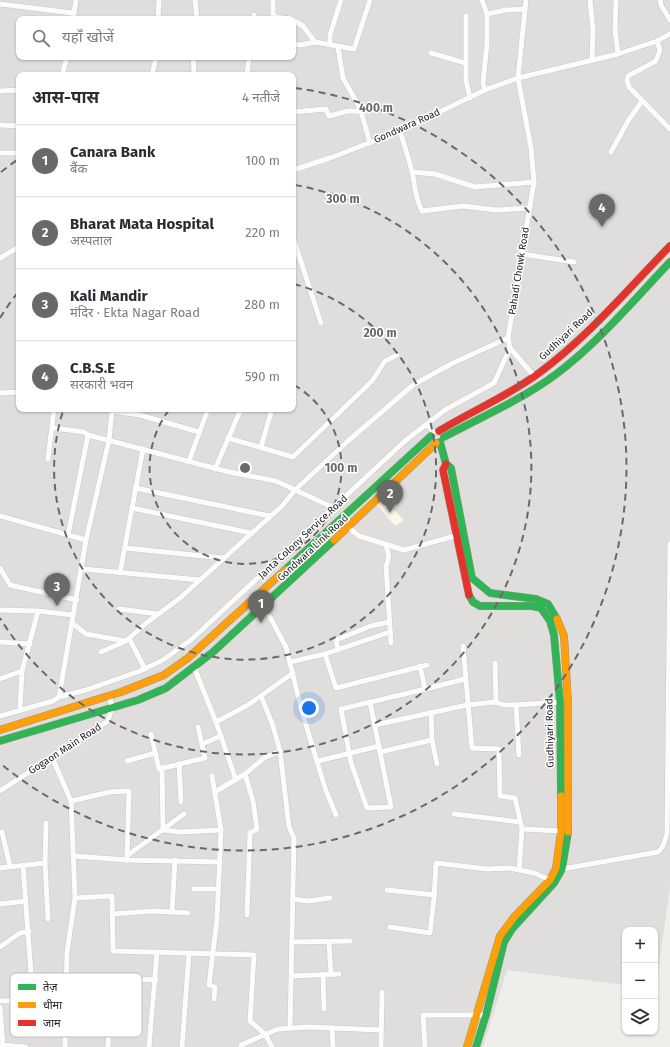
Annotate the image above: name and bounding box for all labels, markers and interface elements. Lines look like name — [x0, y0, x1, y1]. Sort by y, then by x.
search box — [16, 16, 296, 60]
icon: search — [30, 27, 52, 49]
text: यहाँ खोजें — [62, 28, 114, 46]
text: आस-पास — [32, 87, 99, 108]
text: 4 नतीजे — [242, 90, 280, 105]
text: 400 m — [359, 101, 393, 115]
street label: Gondwara Road — [372, 106, 442, 146]
text: Canara Bank — [70, 143, 155, 161]
text: 1 — [42, 153, 48, 168]
text: 100 m — [245, 153, 280, 168]
text: बैंक — [70, 161, 87, 176]
text: 300 m — [325, 192, 360, 206]
pin: 4 — [589, 194, 615, 227]
text: Bharat Mata Hospital — [70, 215, 214, 233]
text: 2 — [42, 225, 48, 240]
text: 220 m — [245, 225, 280, 240]
street label: Pahadi Chowk Road — [506, 226, 532, 316]
text: अस्पताल — [70, 233, 112, 248]
text: Kali Mandir — [70, 287, 148, 305]
text: 3 — [42, 297, 48, 312]
text: 280 m — [245, 297, 280, 312]
text: मंदिर · Ekta Nagar Road — [70, 305, 200, 320]
street label: Gudhiyari Road — [537, 307, 595, 363]
text: 200 m — [363, 326, 397, 340]
text: C.B.S.E — [70, 359, 115, 377]
text: 4 — [41, 369, 49, 384]
text: 590 m — [245, 369, 280, 384]
text: सरकारी भवन — [70, 377, 133, 392]
centre of rings — [238, 461, 252, 475]
text: 100 m — [325, 461, 357, 475]
pin: 2 — [377, 480, 403, 513]
street label: Janta Colony Service Road — [256, 493, 350, 581]
street label: Gondwara Link Road — [275, 512, 351, 584]
pin: 3 — [44, 573, 70, 606]
pin: 1 — [248, 590, 274, 623]
your location — [299, 698, 319, 718]
street label: Gudhiyari Road — [543, 698, 557, 768]
street label: Gogaon Main Road — [26, 721, 104, 777]
map controls — [622, 927, 658, 1035]
button: + — [622, 927, 658, 963]
button: − — [622, 963, 658, 999]
legend — [10, 973, 142, 1037]
text: तेज़ — [43, 981, 58, 994]
text: धीमा — [43, 999, 62, 1012]
button: layers — [622, 999, 658, 1035]
text: जाम — [43, 1017, 61, 1030]

